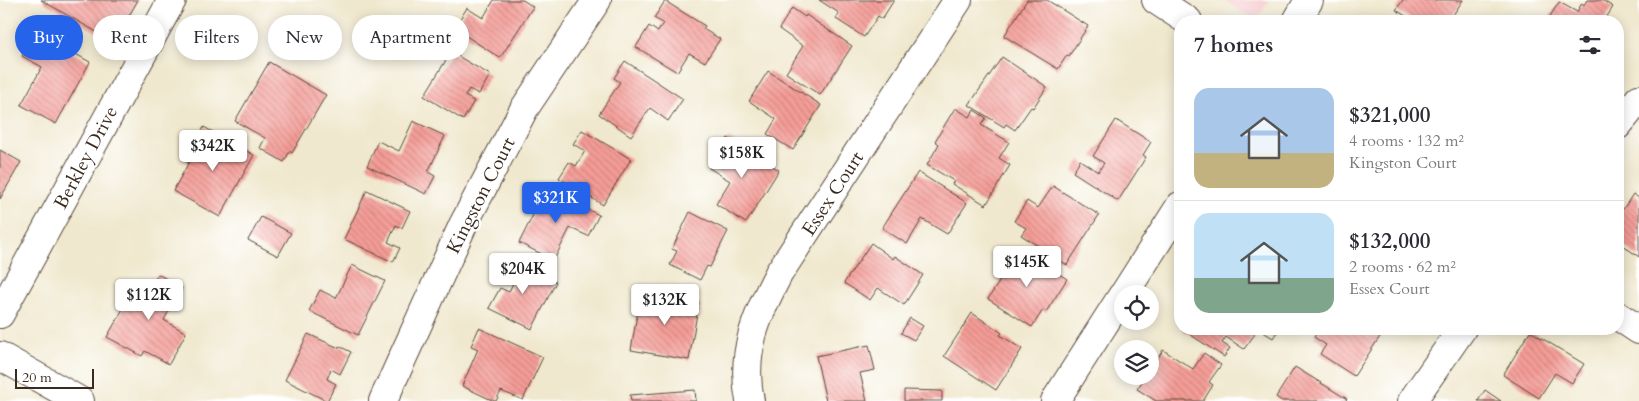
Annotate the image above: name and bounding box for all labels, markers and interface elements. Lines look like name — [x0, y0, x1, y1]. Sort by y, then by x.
chip: Buy — [15, 15, 83, 60]
chip: Rent — [93, 15, 165, 60]
chip: Filters — [175, 15, 258, 60]
chip: New — [268, 15, 342, 60]
chip: Apartment — [352, 15, 469, 60]
text: 7 homes — [1194, 31, 1273, 60]
icon: filters — [1576, 31, 1604, 59]
street label: Berkley Drive — [48, 101, 124, 214]
text: $321,000 — [1349, 101, 1430, 130]
icon: home — [1234, 108, 1294, 168]
pin: $342K — [178, 130, 248, 172]
text: 4 rooms · 132 m² — [1349, 130, 1464, 152]
street label: Kingston Court — [440, 133, 521, 258]
text: $342K — [190, 135, 236, 157]
pin: $158K — [707, 136, 777, 179]
text: $158K — [719, 142, 765, 164]
street label: Essex Court — [796, 146, 870, 241]
text: Kingston Court — [1349, 152, 1456, 174]
pin: $321K — [521, 182, 591, 224]
text: $321K — [533, 187, 579, 209]
text: $132,000 — [1349, 227, 1430, 256]
icon: home — [1234, 233, 1294, 293]
pin: $145K — [992, 246, 1062, 288]
text: $145K — [1004, 251, 1050, 273]
pin: $204K — [488, 252, 558, 295]
text: 2 rooms · 62 m² — [1349, 256, 1456, 278]
text: $204K — [500, 258, 546, 280]
pin: $112K — [114, 278, 184, 321]
text: Essex Court — [1349, 278, 1430, 300]
text: $112K — [126, 284, 172, 306]
pin: $132K — [630, 284, 700, 326]
map controls — [1114, 285, 1159, 385]
button: locate — [1114, 285, 1159, 330]
text: $132K — [642, 289, 688, 311]
button: layers — [1114, 340, 1159, 385]
scale bar — [15, 366, 94, 389]
text: 20 m — [22, 368, 52, 387]

